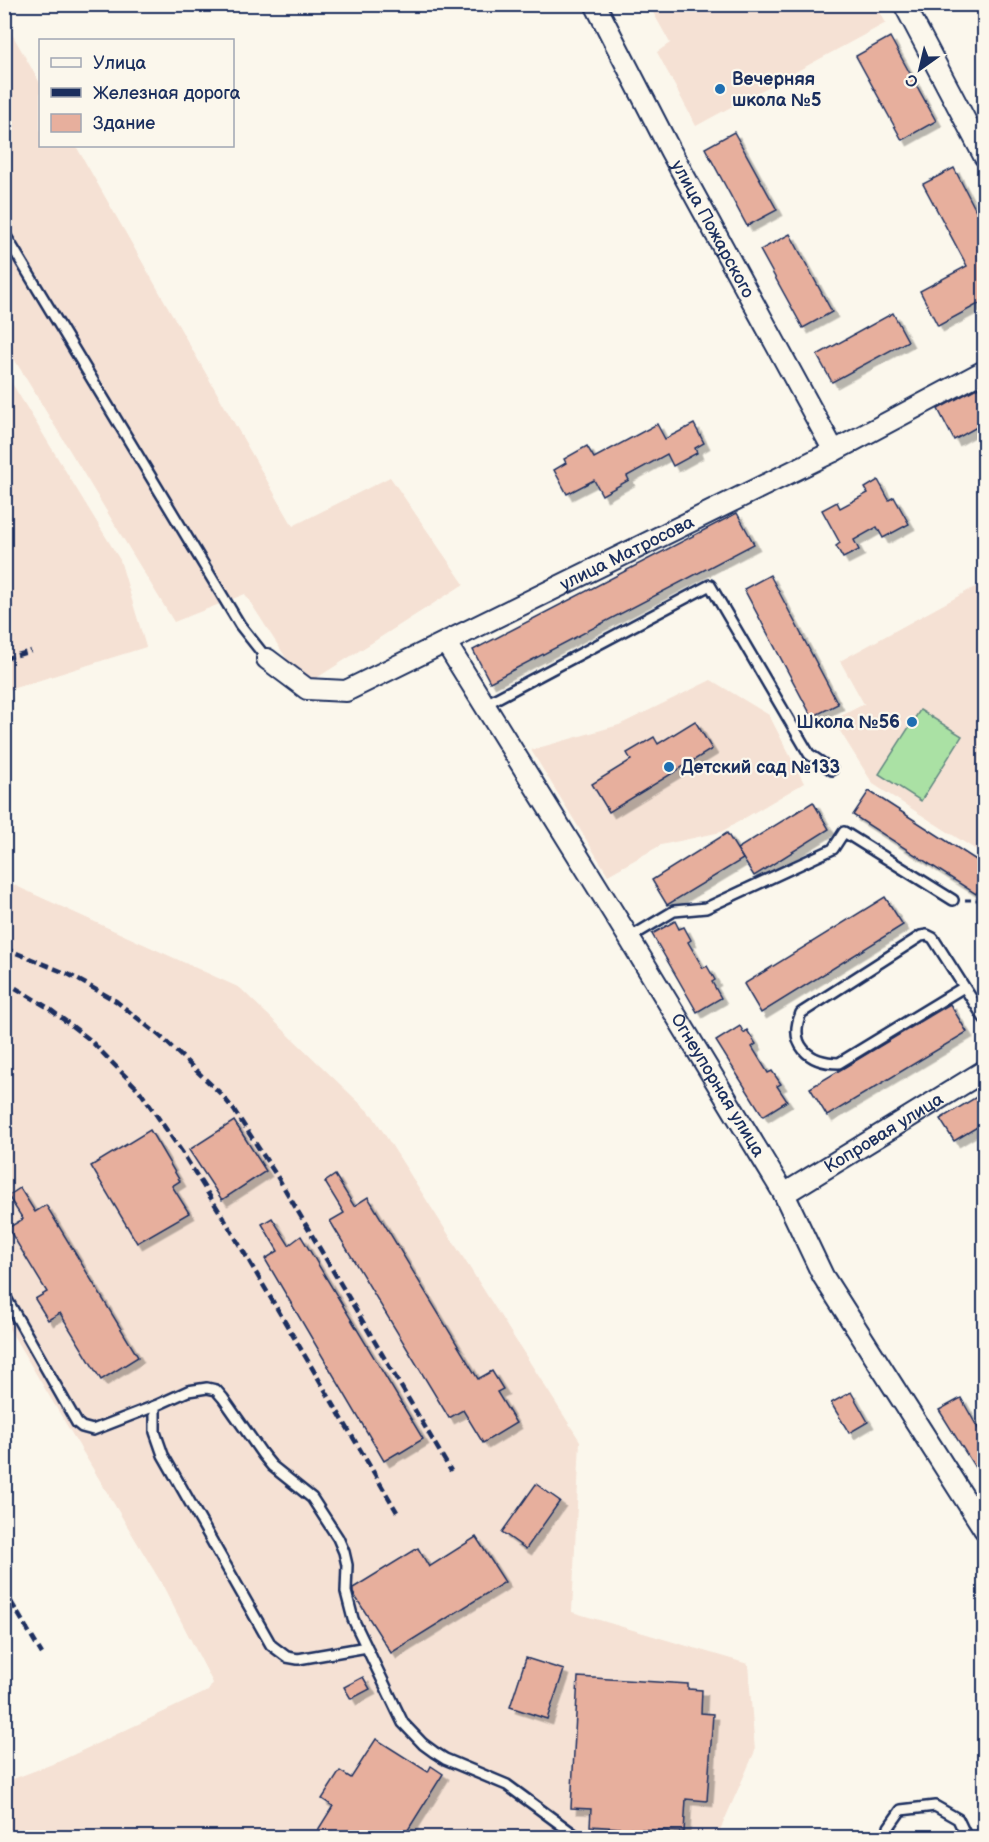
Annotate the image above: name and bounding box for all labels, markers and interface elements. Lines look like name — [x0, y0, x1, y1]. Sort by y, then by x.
legend — [39, 39, 234, 147]
north arrow — [890, 39, 950, 99]
text: Улица — [93, 53, 147, 74]
place label: Вечерняя школа №5 — [732, 69, 822, 111]
text: С — [903, 69, 922, 91]
marker: Вечерняя школа №5 — [713, 82, 727, 96]
text: Железная дорога — [93, 83, 241, 104]
text: Здание — [93, 113, 155, 134]
street label: улица Пожарского — [667, 156, 759, 301]
street label: улица Матросова — [556, 511, 698, 595]
place label: Школа №56 — [796, 712, 900, 733]
marker: Школа №56 — [905, 715, 919, 729]
place label: Детский сад №133 — [681, 757, 840, 778]
marker: Детский сад №133 — [662, 760, 676, 774]
street label: Огнеупорная улица — [667, 1009, 770, 1161]
street label: Копровая улица — [820, 1088, 947, 1177]

